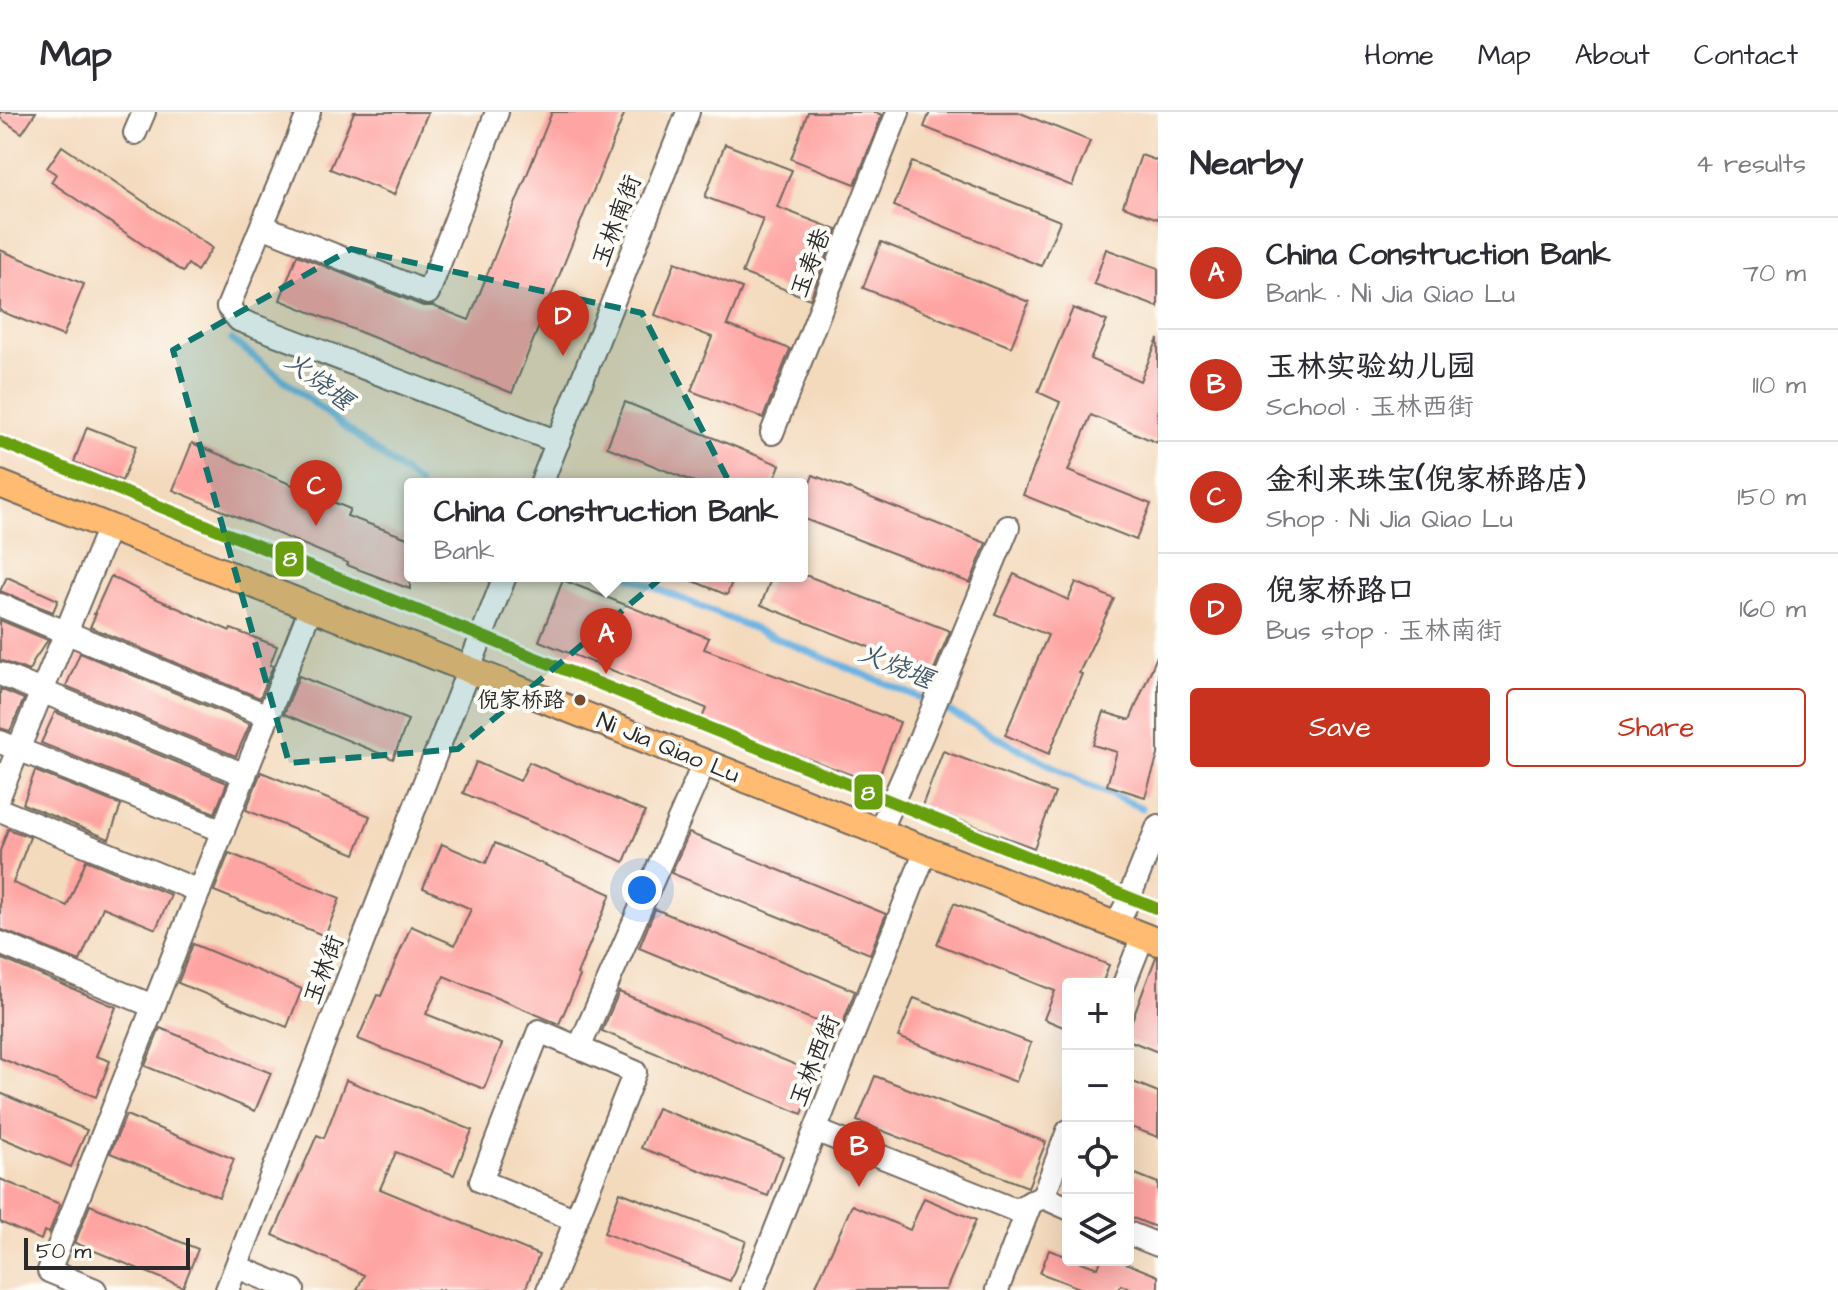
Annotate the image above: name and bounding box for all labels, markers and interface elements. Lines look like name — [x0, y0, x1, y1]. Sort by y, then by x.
text: Map — [40, 29, 112, 81]
text: Home — [1364, 36, 1434, 75]
text: Map — [1478, 36, 1531, 75]
text: About — [1575, 36, 1650, 75]
text: Contact — [1694, 36, 1798, 75]
text: Nearby — [1190, 140, 1304, 188]
text: 4 results — [1696, 146, 1806, 182]
street label: 玉林南街 — [584, 170, 650, 272]
street label: 玉寿巷 — [782, 223, 840, 303]
text: China Construction Bank — [1266, 234, 1611, 276]
text: A — [1208, 255, 1224, 291]
text: 70 m — [1743, 255, 1806, 291]
text: Bank · Ni Jia Qiao Lu — [1266, 276, 1515, 312]
pin: D — [537, 290, 589, 356]
water label: 火烧堰 — [277, 343, 363, 421]
text: 玉林实验幼儿园 — [1266, 346, 1476, 388]
text: B — [1207, 367, 1225, 403]
text: 110 m — [1752, 367, 1806, 403]
text: School · 玉林西街 — [1266, 389, 1474, 425]
text: 金利来珠宝(倪家桥路店) — [1266, 459, 1585, 501]
pin: C — [290, 460, 342, 526]
popup — [404, 478, 808, 582]
text: C — [1207, 479, 1225, 515]
text: 150 m — [1737, 479, 1806, 515]
text: China Construction Bank — [434, 491, 778, 533]
text: Shop · Ni Jia Qiao Lu — [1266, 501, 1513, 537]
text: Bank — [434, 533, 494, 569]
line badge: 8 — [274, 540, 305, 578]
text: 8 — [283, 544, 298, 575]
text: 倪家桥路口 — [1266, 570, 1416, 612]
text: D — [1208, 591, 1224, 627]
text: 160 m — [1739, 591, 1806, 627]
pin: A — [580, 608, 632, 674]
text: Bus stop · 玉林南街 — [1266, 613, 1502, 649]
water label: 火烧堰 — [853, 634, 942, 699]
place label: 倪家桥路 — [477, 685, 565, 716]
button: Save — [1190, 688, 1490, 767]
button: Share — [1506, 688, 1806, 767]
marker: 倪家桥路 — [572, 692, 588, 708]
street label: Ni Jia Qiao Lu — [591, 704, 745, 792]
line badge: 8 — [853, 773, 884, 811]
text: 8 — [861, 778, 876, 809]
your location — [622, 870, 662, 910]
street label: 玉林街 — [295, 930, 353, 1010]
map controls — [1062, 978, 1134, 1266]
button: + — [1062, 978, 1134, 1050]
street label: 玉林西街 — [781, 1010, 849, 1112]
button: − — [1062, 1050, 1134, 1122]
pin: B — [833, 1121, 885, 1187]
button: locate — [1062, 1122, 1134, 1194]
button: layers — [1062, 1194, 1134, 1266]
scale bar — [24, 1234, 190, 1270]
text: 50 m — [36, 1236, 91, 1267]

